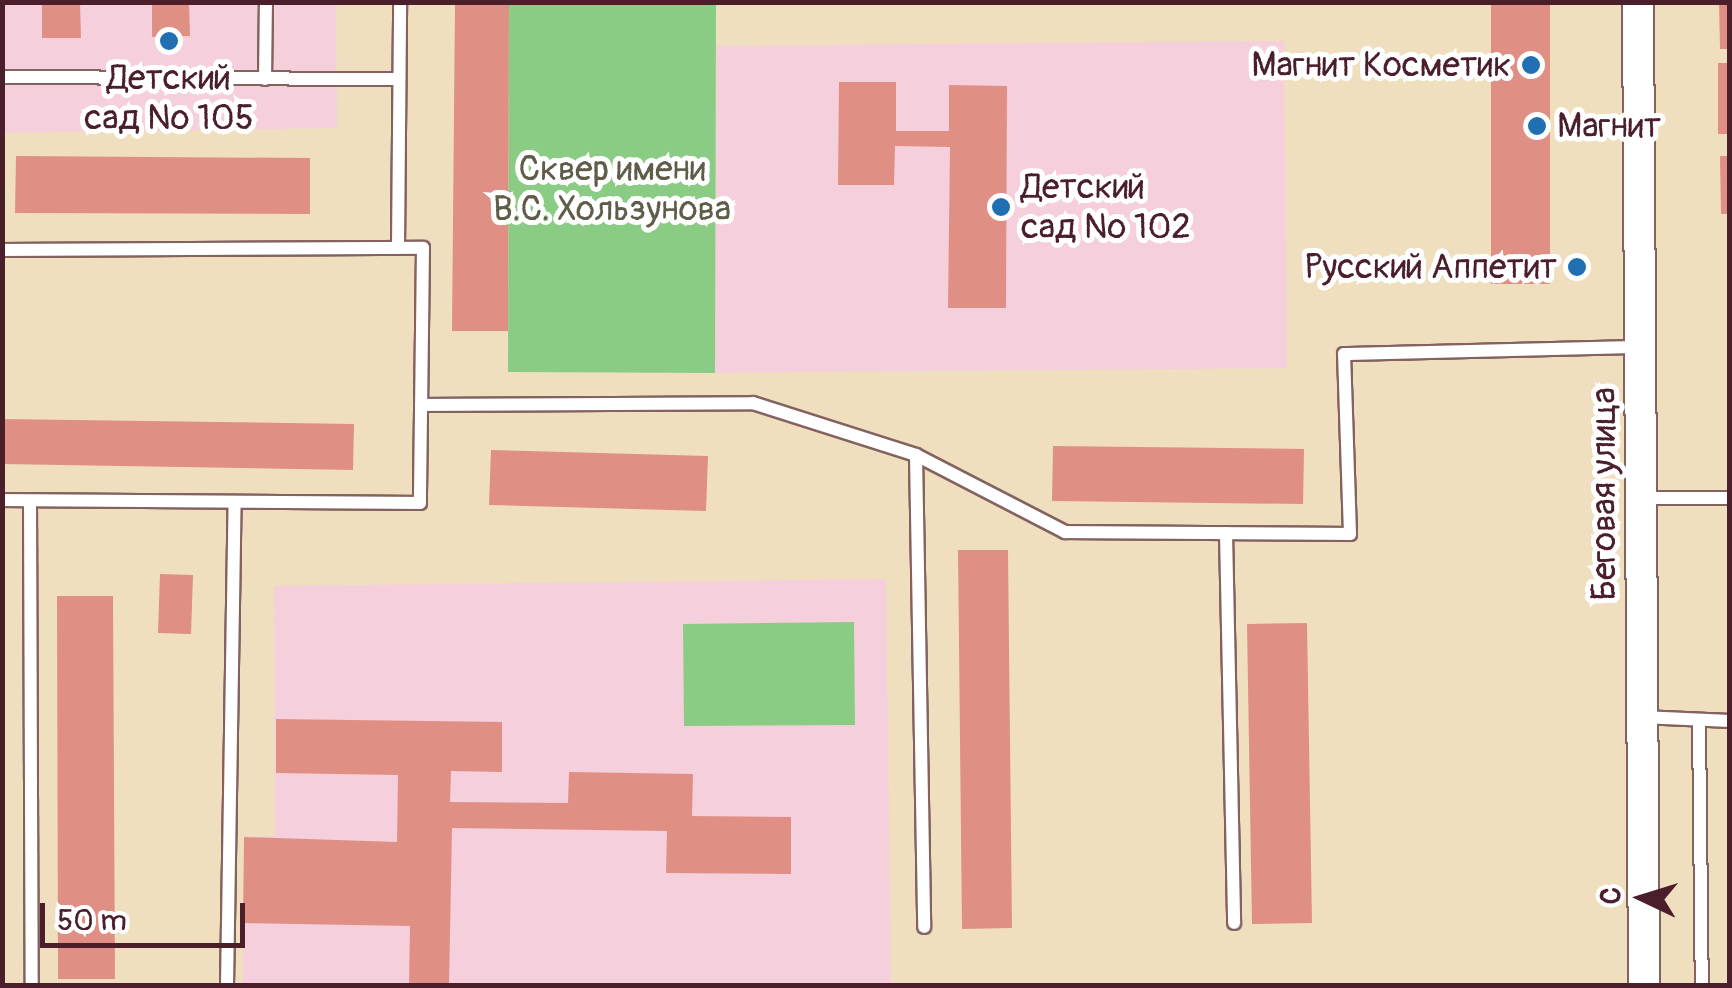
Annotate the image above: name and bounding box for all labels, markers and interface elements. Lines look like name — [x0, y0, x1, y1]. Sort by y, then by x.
marker: Детский сад № 105 — [158, 30, 180, 52]
place label: Магнит Косметик — [1251, 44, 1511, 86]
marker: Магнит Косметик — [1520, 54, 1542, 76]
place label: Детский сад № 105 — [84, 57, 254, 139]
place label: Магнит — [1557, 105, 1661, 147]
marker: Магнит — [1526, 115, 1548, 137]
park label: Сквер имени В.С. Хользунова — [493, 148, 731, 230]
place label: Детский сад № 102 — [1021, 166, 1191, 248]
marker: Детский сад № 102 — [990, 196, 1012, 218]
place label: Русский Аппетит — [1305, 246, 1557, 288]
marker: Русский Аппетит — [1566, 256, 1588, 278]
street label: Беговая улица — [1583, 387, 1625, 601]
north arrow — [1592, 848, 1692, 948]
scale bar — [45, 883, 250, 945]
text: С — [1594, 886, 1630, 906]
text: 50 m — [57, 902, 127, 939]

